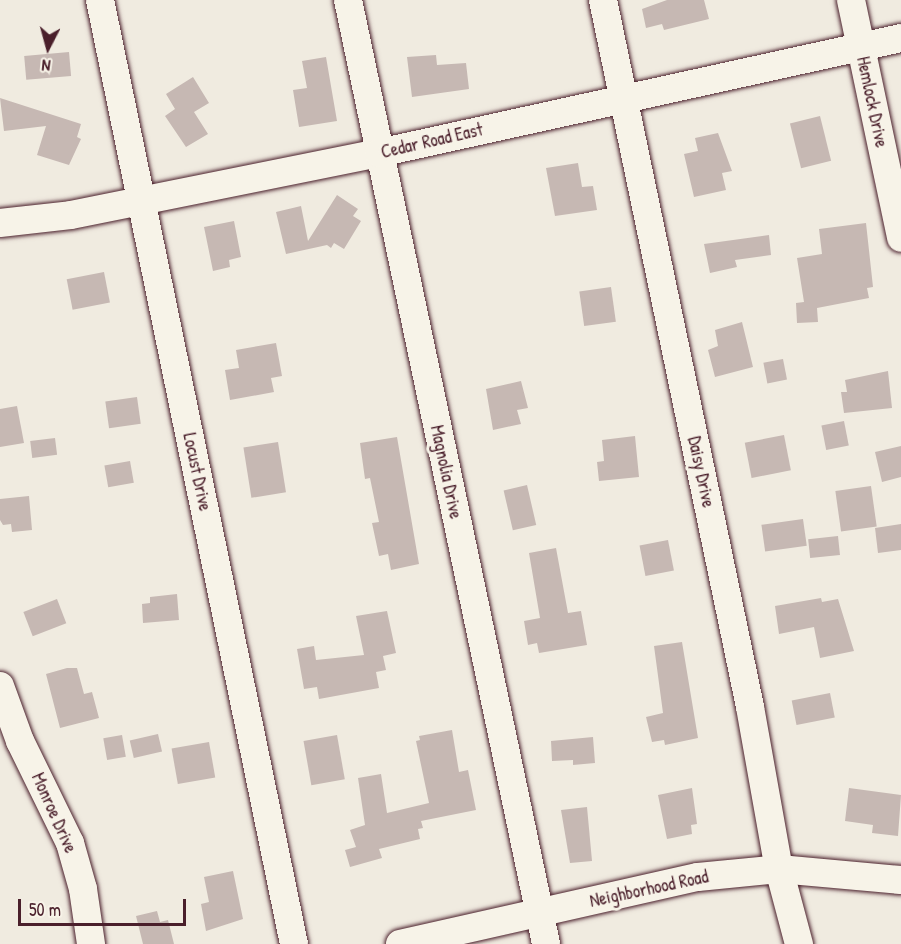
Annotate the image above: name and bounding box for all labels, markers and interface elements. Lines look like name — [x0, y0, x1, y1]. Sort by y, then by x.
north arrow — [18, 18, 78, 78]
text: N — [41, 55, 52, 77]
street label: Hemlock Drive — [852, 55, 892, 149]
street label: Cedar Road East — [379, 119, 485, 163]
street label: Magnolia Drive — [426, 423, 466, 521]
street label: Locust Drive — [178, 431, 216, 513]
street label: Daisy Drive — [683, 434, 719, 510]
street label: Monroe Drive — [27, 770, 81, 856]
street label: Neighborhood Road — [588, 866, 710, 912]
scale bar — [21, 887, 189, 925]
text: 50 m — [29, 897, 61, 922]

